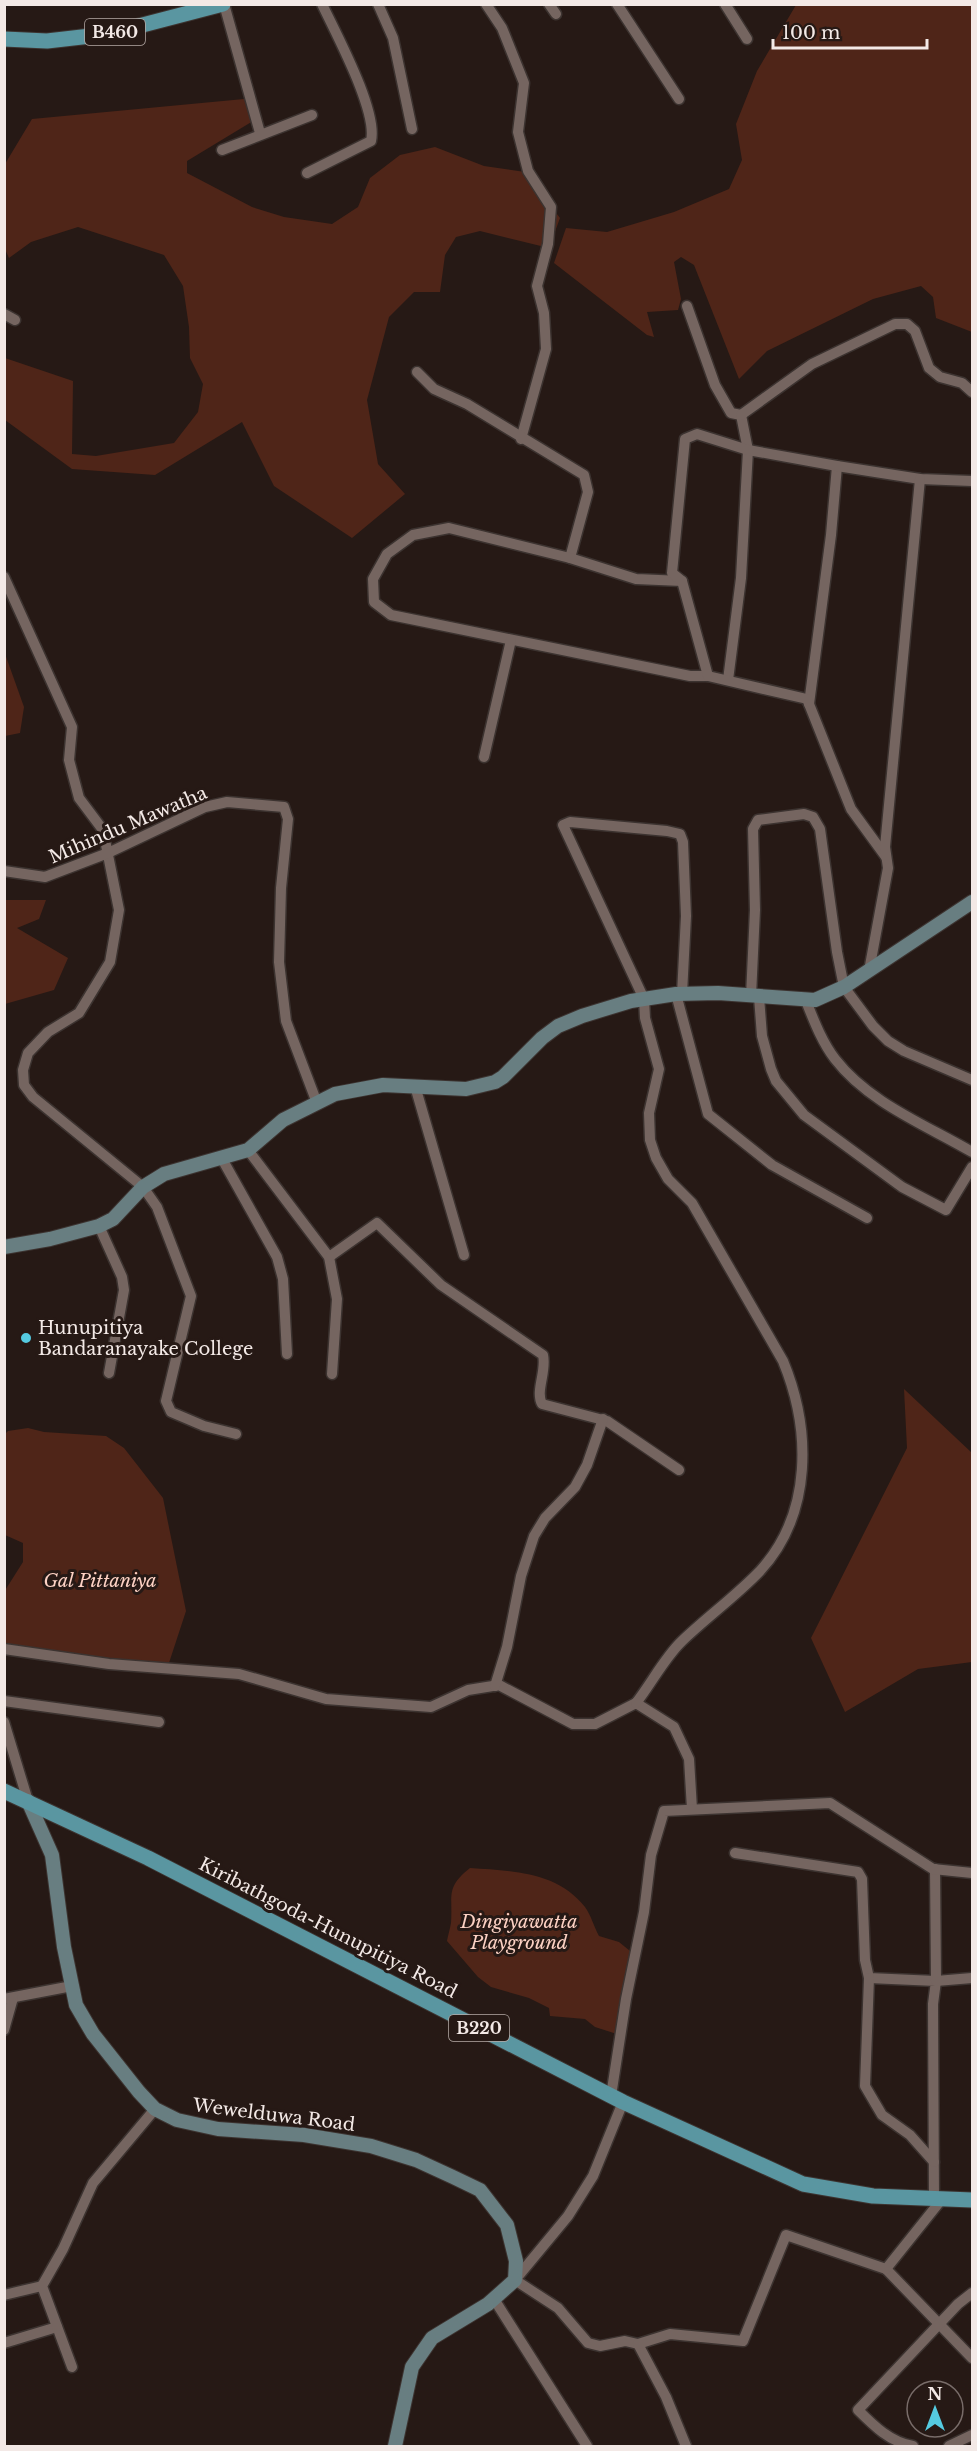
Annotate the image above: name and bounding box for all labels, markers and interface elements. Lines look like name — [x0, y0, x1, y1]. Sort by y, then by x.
scale bar — [773, 12, 928, 50]
road number: B460 — [85, 19, 145, 45]
text: 100 m — [782, 22, 840, 44]
street label: Mihindu Mawatha — [46, 782, 210, 868]
place label: Hunupitiya Bandaranayake College — [38, 1317, 253, 1360]
marker: Hunupitiya Bandaranayake College — [19, 1331, 33, 1345]
park label: Gal Pittaniya — [43, 1570, 157, 1592]
street label: Kiribathgoda-Hunupitiya Road — [195, 1853, 461, 2003]
park label: Dingiyawatta Playground — [460, 1911, 577, 1954]
road number: B220 — [449, 2015, 509, 2041]
street label: Wewelduwa Road — [191, 2094, 356, 2136]
north arrow — [905, 2379, 965, 2439]
text: N — [927, 2384, 943, 2404]

